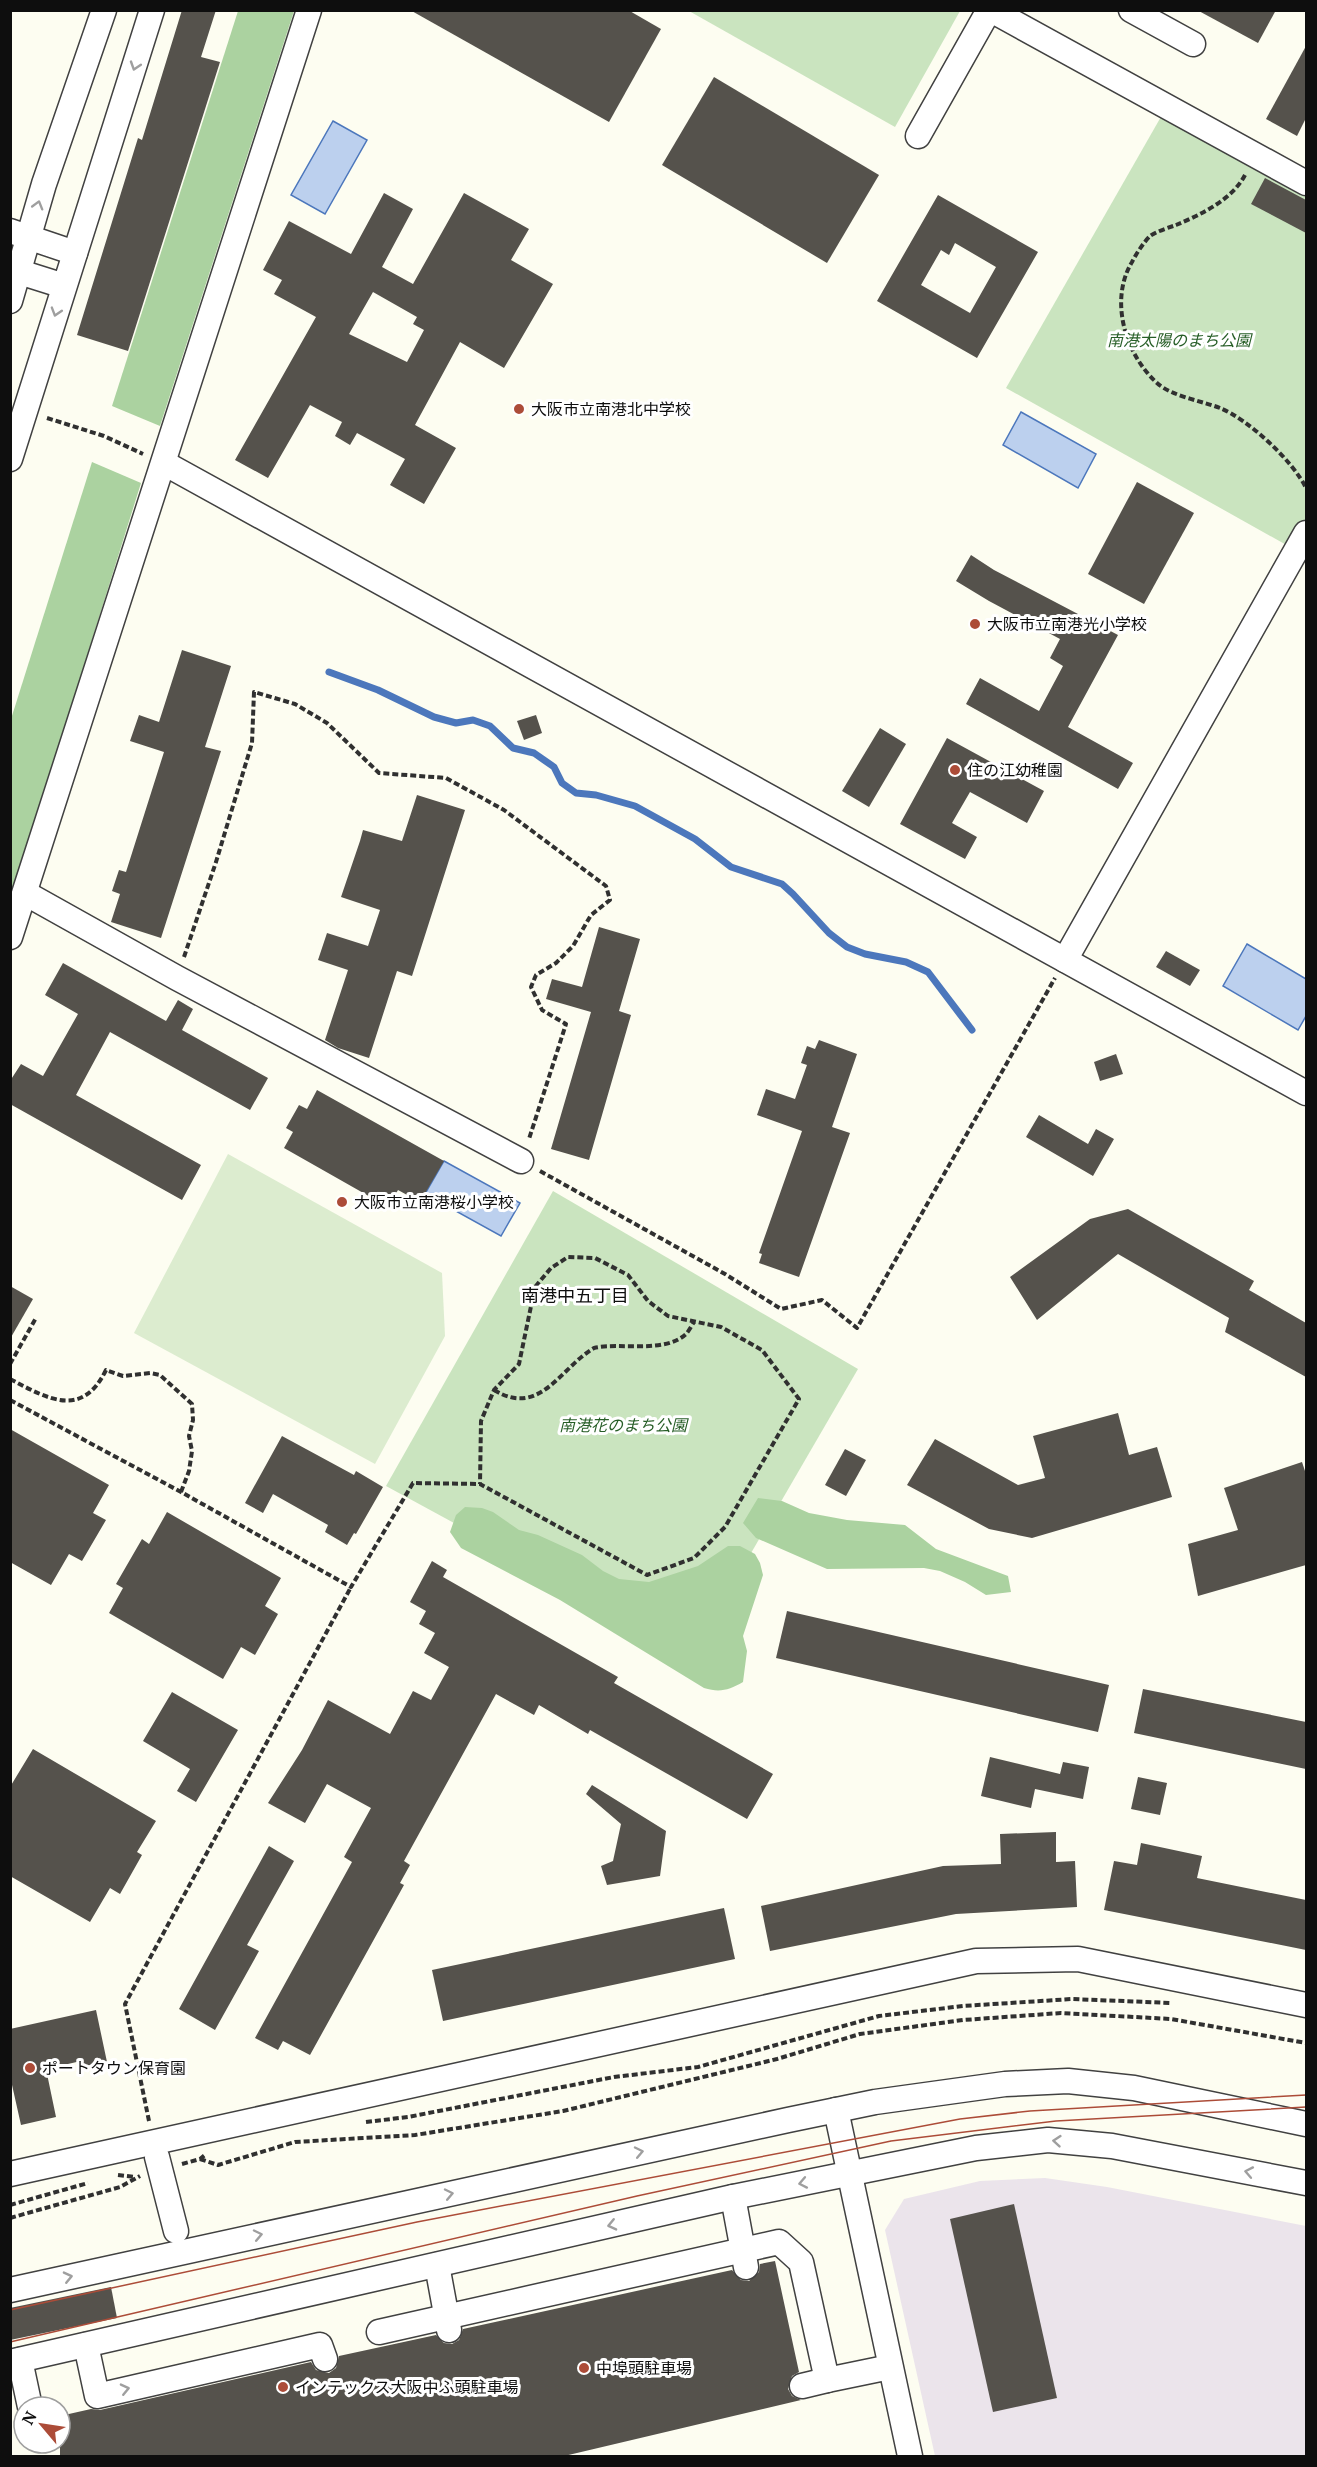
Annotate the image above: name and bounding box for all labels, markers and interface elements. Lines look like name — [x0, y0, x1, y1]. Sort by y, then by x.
one-way arrow — [129, 60, 142, 71]
one-way arrow — [31, 200, 43, 211]
one-way arrow — [51, 306, 63, 317]
park label: 南港太陽のまち公園 — [1107, 329, 1253, 351]
place label: 大阪市立南港北中学校 — [531, 398, 691, 420]
marker: 大阪市立南港北中学校 — [512, 402, 526, 416]
place label: 大阪市立南港光小学校 — [987, 613, 1147, 635]
marker: 大阪市立南港光小学校 — [968, 617, 982, 631]
place label: 住の江幼稚園 — [967, 759, 1063, 781]
marker: 住の江幼稚園 — [948, 763, 962, 777]
place label: 大阪市立南港桜小学校 — [354, 1191, 514, 1213]
marker: 大阪市立南港桜小学校 — [335, 1195, 349, 1209]
district label: 南港中五丁目 — [521, 1283, 629, 1307]
park label: 南港花のまち公園 — [559, 1414, 689, 1436]
place label: ポートタウン保育園 — [42, 2057, 186, 2079]
marker: ポートタウン保育園 — [23, 2061, 37, 2075]
one-way arrow — [1052, 2135, 1061, 2148]
one-way arrow — [634, 2147, 644, 2160]
one-way arrow — [1244, 2166, 1254, 2179]
one-way arrow — [798, 2176, 808, 2189]
one-way arrow — [443, 2188, 453, 2201]
one-way arrow — [608, 2217, 618, 2230]
one-way arrow — [253, 2230, 263, 2243]
one-way arrow — [62, 2272, 72, 2285]
place label: 中埠頭駐車場 — [596, 2357, 692, 2379]
marker: 中埠頭駐車場 — [577, 2361, 591, 2375]
place label: インテックス大阪中ふ頭駐車場 — [295, 2376, 519, 2398]
marker: インテックス大阪中ふ頭駐車場 — [276, 2380, 290, 2394]
one-way arrow — [119, 2384, 129, 2397]
north arrow — [12, 2395, 72, 2455]
text: N — [16, 2407, 41, 2428]

